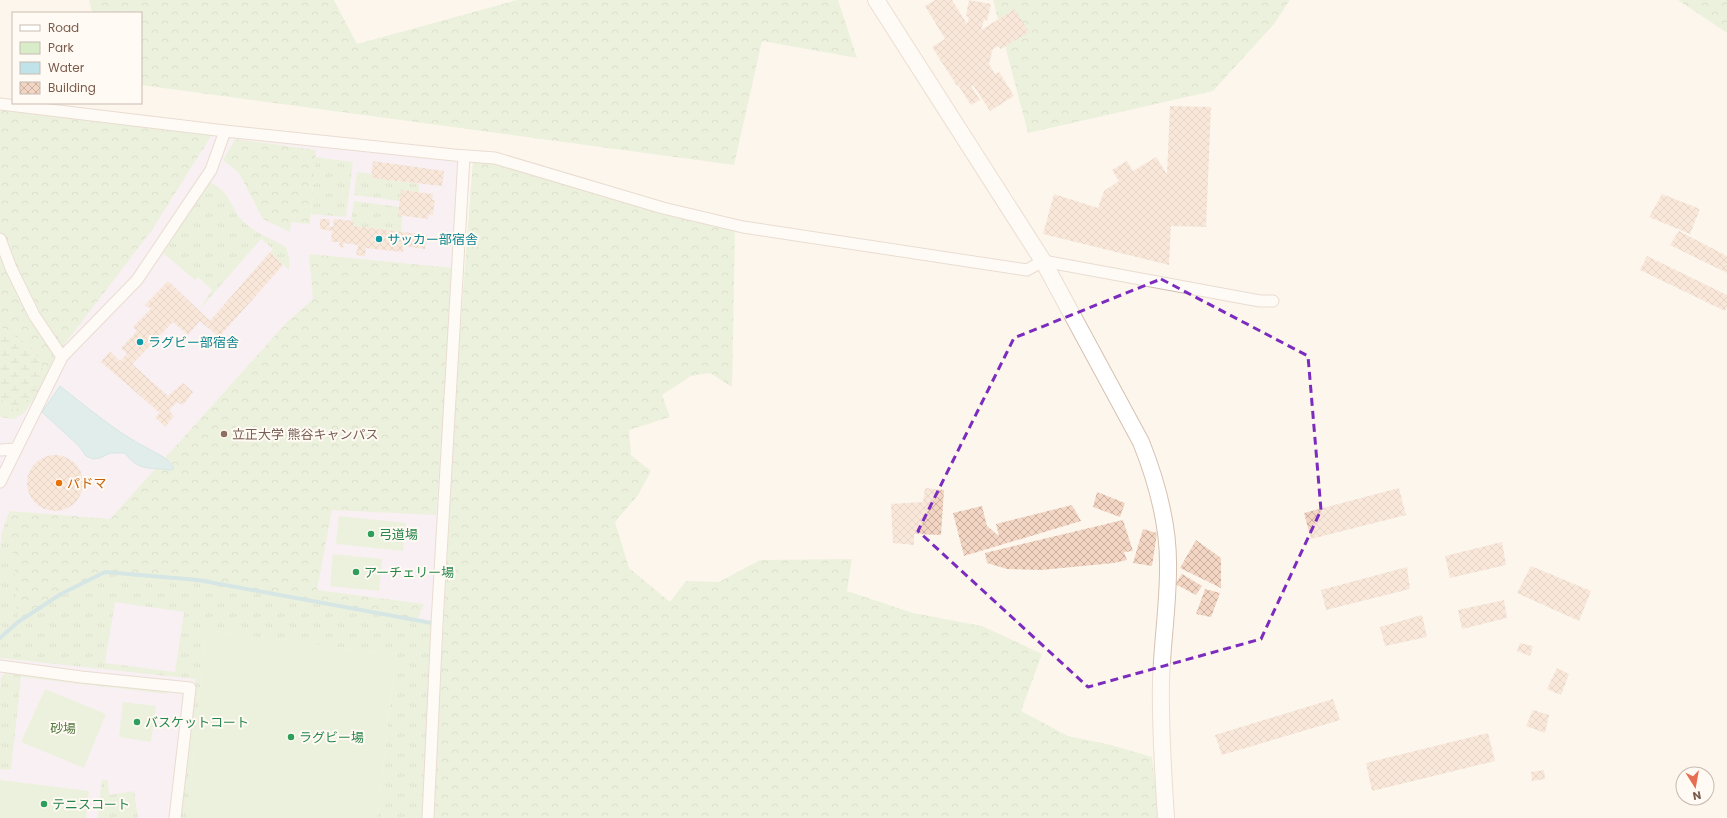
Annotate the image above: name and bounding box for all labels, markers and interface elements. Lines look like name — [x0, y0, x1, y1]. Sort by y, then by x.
legend — [12, 12, 142, 104]
text: Road — [48, 19, 79, 36]
text: Park — [48, 39, 75, 56]
text: Water — [48, 59, 85, 76]
text: Building — [48, 79, 96, 96]
place label: サッカー部宿舎 — [387, 230, 478, 249]
marker: サッカー部宿舎 — [374, 234, 384, 244]
place label: ラグビー部宿舎 — [148, 333, 239, 352]
marker: ラグビー部宿舎 — [135, 337, 145, 347]
place label: 立正大学 熊谷キャンパス — [232, 425, 378, 444]
marker: 立正大学 熊谷キャンパス — [219, 429, 229, 439]
place label: パドマ — [67, 474, 106, 493]
marker: パドマ — [54, 478, 64, 488]
place label: 弓道場 — [379, 525, 418, 544]
marker: 弓道場 — [366, 529, 376, 539]
place label: アーチェリー場 — [364, 563, 454, 582]
marker: アーチェリー場 — [351, 567, 361, 577]
place label: バスケットコート — [145, 713, 249, 732]
marker: バスケットコート — [132, 717, 142, 727]
park label: 砂場 — [50, 719, 76, 738]
place label: ラグビー場 — [299, 728, 364, 747]
marker: ラグビー場 — [286, 732, 296, 742]
north arrow — [1675, 766, 1715, 806]
text: N — [1691, 787, 1702, 804]
place label: テニスコート — [52, 795, 130, 814]
marker: テニスコート — [39, 799, 49, 809]

